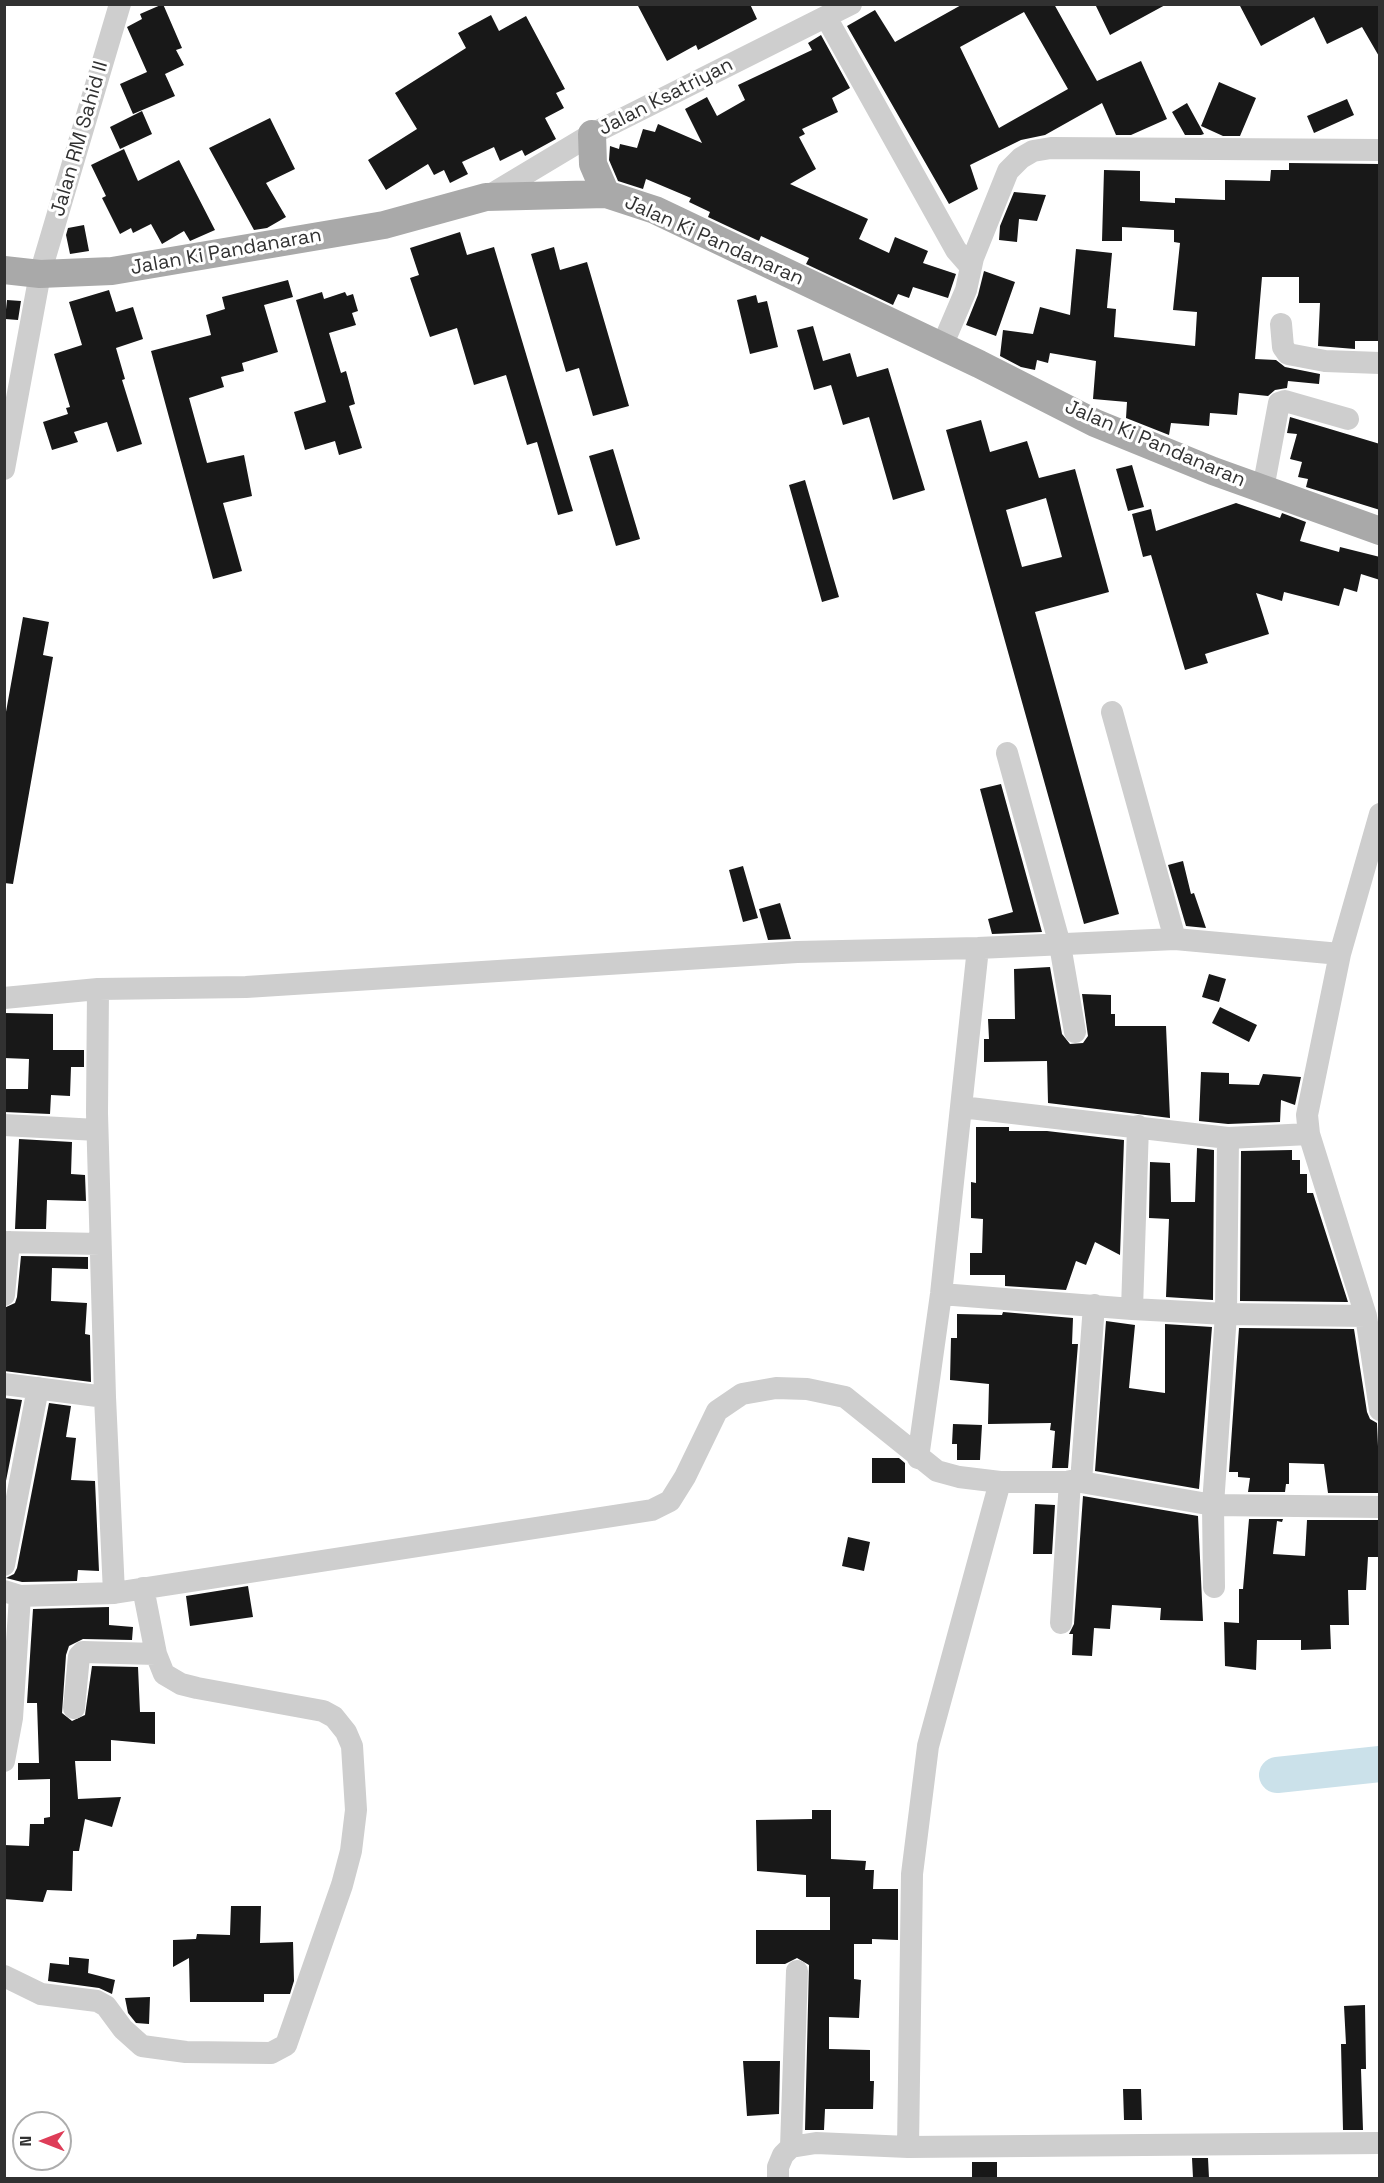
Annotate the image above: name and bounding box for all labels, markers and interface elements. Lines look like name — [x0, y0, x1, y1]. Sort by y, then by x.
street label: Jalan Ksatriyan — [595, 53, 737, 141]
street label: Jalan RM Sahid II — [46, 59, 114, 219]
street label: Jalan Ki Pandanaran — [621, 191, 807, 291]
street label: Jalan Ki Pandanaran — [129, 223, 323, 281]
street label: Jalan Ki Pandanaran — [1061, 395, 1249, 493]
north arrow — [12, 2111, 72, 2171]
text: N — [15, 2136, 36, 2146]

